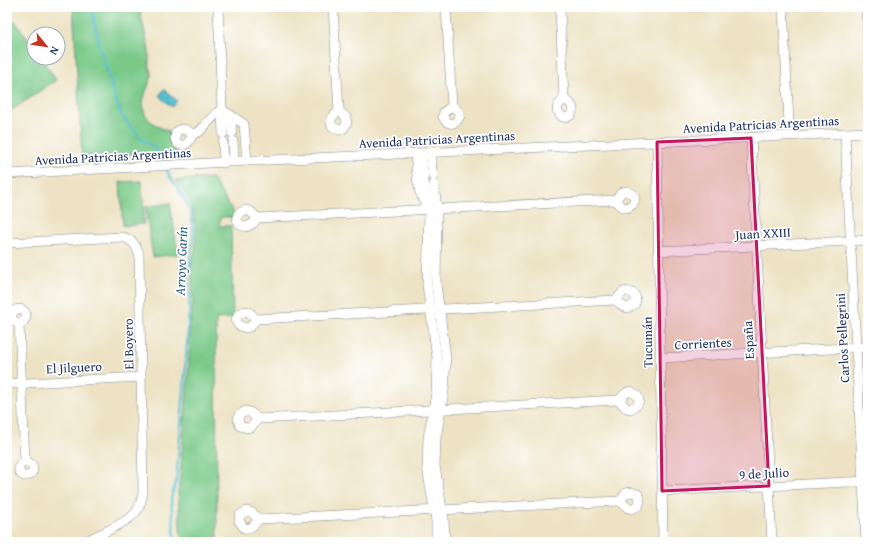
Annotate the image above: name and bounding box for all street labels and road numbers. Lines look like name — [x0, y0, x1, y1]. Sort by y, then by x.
street label: Avenida Patricias Argentinas — [682, 111, 840, 138]
street label: Avenida Patricias Argentinas — [358, 126, 516, 153]
street label: Avenida Patricias Argentinas — [34, 143, 192, 170]
street label: Juan XXIII — [733, 223, 791, 245]
street label: Carlos Pellegrini — [831, 292, 854, 383]
street label: Tucumán — [638, 316, 657, 368]
street label: El Boyero — [119, 318, 138, 370]
street label: España — [738, 319, 759, 360]
street label: Corrientes — [674, 333, 732, 354]
street label: El Jilguero — [46, 357, 103, 378]
street label: 9 de Julio — [739, 463, 790, 484]

